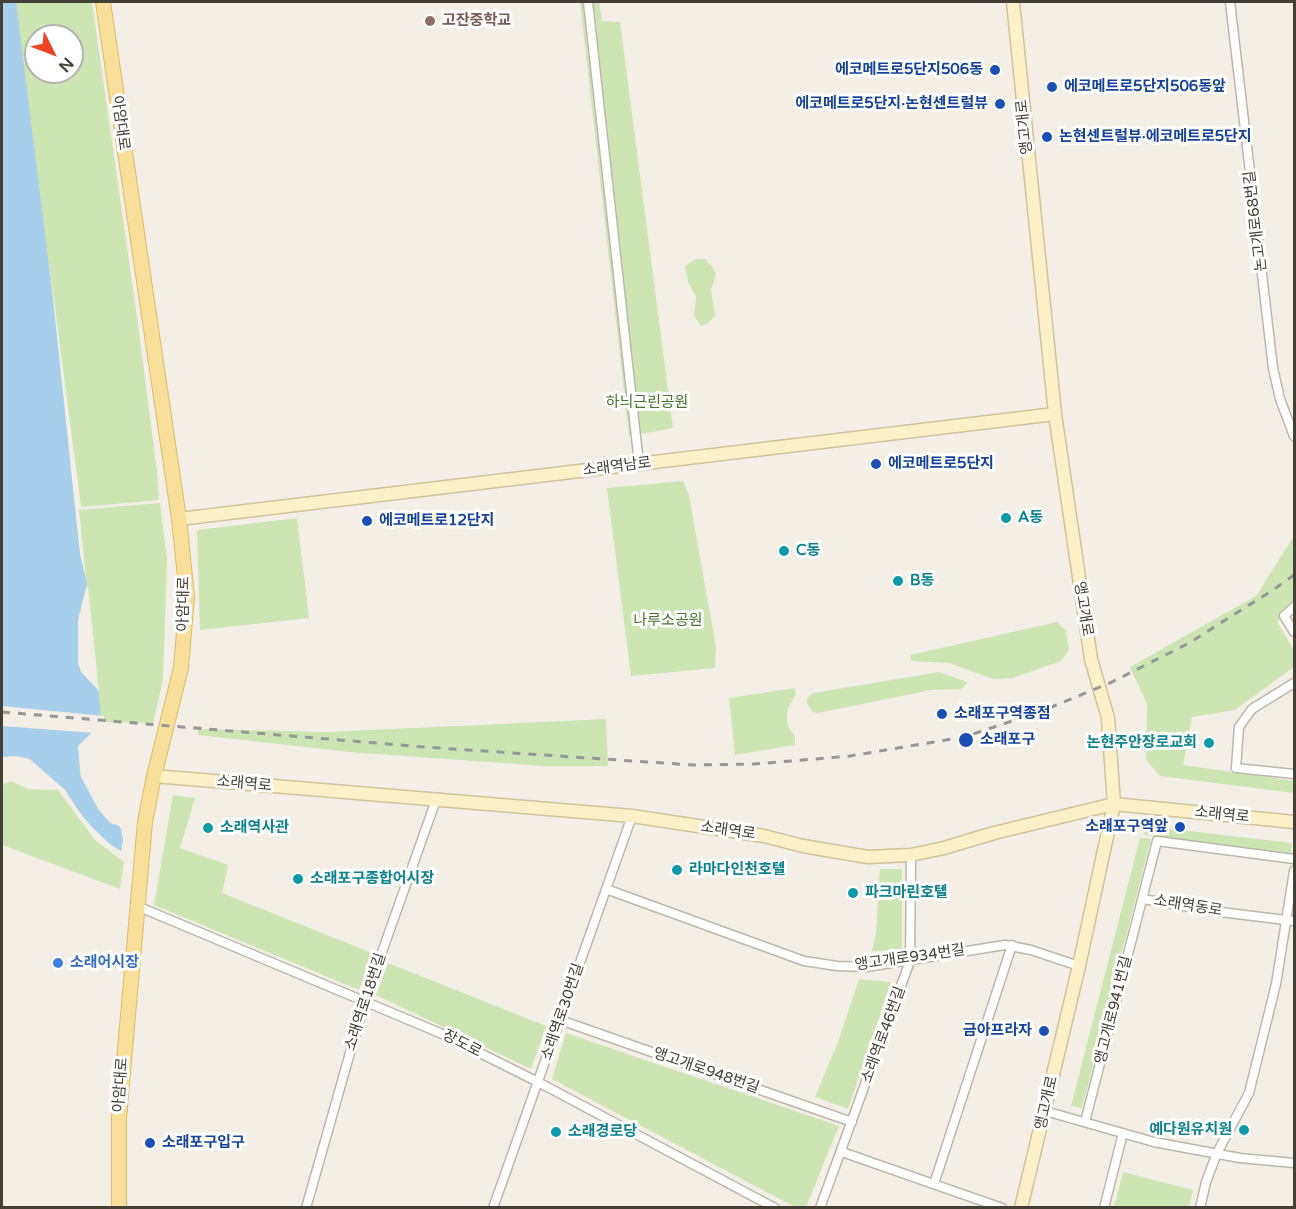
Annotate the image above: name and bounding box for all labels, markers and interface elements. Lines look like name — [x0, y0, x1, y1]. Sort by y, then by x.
place label: 고잔중학교 — [442, 12, 511, 30]
marker: 고잔중학교 — [423, 14, 437, 28]
north arrow — [24, 24, 84, 84]
text: N — [54, 53, 78, 76]
place label: 에코메트로5단지506동 — [835, 61, 983, 79]
marker: 에코메트로5단지506동 — [988, 63, 1002, 77]
place label: 에코메트로5단지506동앞 — [1064, 78, 1226, 96]
marker: 에코메트로5단지506동앞 — [1045, 80, 1059, 94]
street label: 아암대로 — [107, 94, 133, 152]
place label: 에코메트로5단지·논현센트럴뷰 — [795, 95, 988, 113]
marker: 에코메트로5단지·논현센트럴뷰 — [993, 97, 1007, 111]
street label: 앵고개로 — [1013, 99, 1037, 155]
place label: 논현센트럴뷰·에코메트로5단지 — [1059, 128, 1252, 146]
marker: 논현센트럴뷰·에코메트로5단지 — [1040, 130, 1054, 144]
street label: 논고개로68번길 — [1241, 169, 1271, 273]
park label: 하늬근린공원 — [606, 394, 688, 412]
street label: 소래역남로 — [582, 454, 652, 480]
place label: 에코메트로5단지 — [888, 455, 994, 473]
marker: 에코메트로5단지 — [869, 457, 883, 471]
place label: A동 — [1018, 509, 1043, 527]
marker: A동 — [999, 511, 1013, 525]
place label: 에코메트로12단지 — [379, 512, 494, 530]
marker: 에코메트로12단지 — [360, 514, 374, 528]
place label: C동 — [796, 542, 820, 560]
marker: C동 — [777, 544, 791, 558]
place label: B동 — [910, 572, 934, 590]
marker: B동 — [891, 574, 905, 588]
street label: 아암대로 — [175, 576, 193, 632]
street label: 앵고개로 — [1070, 580, 1096, 638]
park label: 나루소공원 — [634, 612, 702, 630]
place label: 소래포구역종점 — [954, 705, 1051, 723]
marker: 소래포구역종점 — [935, 707, 949, 721]
marker: 소래포구 — [957, 731, 975, 749]
place label: 소래포구 — [980, 731, 1035, 749]
place label: 논현주안장로교회 — [1087, 734, 1197, 752]
marker: 논현주안장로교회 — [1202, 736, 1216, 750]
street label: 소래역로 — [216, 773, 272, 795]
street label: 소래역로 — [1194, 803, 1250, 827]
street label: 소래역로 — [699, 818, 757, 844]
place label: 소래포구역앞 — [1085, 818, 1168, 836]
place label: 소래역사관 — [220, 819, 289, 837]
marker: 소래포구역앞 — [1173, 820, 1187, 834]
marker: 소래역사관 — [201, 821, 215, 835]
place label: 라마다인천호텔 — [689, 861, 786, 879]
marker: 라마다인천호텔 — [670, 863, 684, 877]
place label: 소래포구종합어시장 — [310, 870, 434, 888]
marker: 소래포구종합어시장 — [291, 872, 305, 886]
place label: 파크마린호텔 — [865, 884, 948, 902]
marker: 파크마린호텔 — [846, 886, 860, 900]
street label: 소래역동로 — [1153, 892, 1223, 920]
street label: 앵고개로934번길 — [854, 941, 966, 975]
street label: 소래역로18번길 — [342, 951, 390, 1053]
place label: 소래어시장 — [70, 954, 139, 972]
street label: 앵고개로941번길 — [1092, 954, 1136, 1066]
marker: 소래어시장 — [51, 956, 65, 970]
street label: 소래역로30번길 — [538, 961, 588, 1063]
street label: 소래역로46번길 — [858, 984, 910, 1086]
place label: 금아프라자 — [963, 1022, 1032, 1040]
marker: 금아프라자 — [1037, 1024, 1051, 1038]
street label: 장도로 — [439, 1027, 485, 1061]
street label: 앵고개로948번길 — [651, 1044, 761, 1098]
street label: 아암대로 — [110, 1057, 132, 1113]
street label: 앵고개로 — [1032, 1074, 1062, 1132]
place label: 예다원유치원 — [1149, 1121, 1232, 1139]
place label: 소래경로당 — [568, 1123, 637, 1141]
marker: 예다원유치원 — [1237, 1123, 1251, 1137]
marker: 소래경로당 — [549, 1125, 563, 1139]
place label: 소래포구입구 — [162, 1134, 245, 1152]
marker: 소래포구입구 — [143, 1136, 157, 1150]

